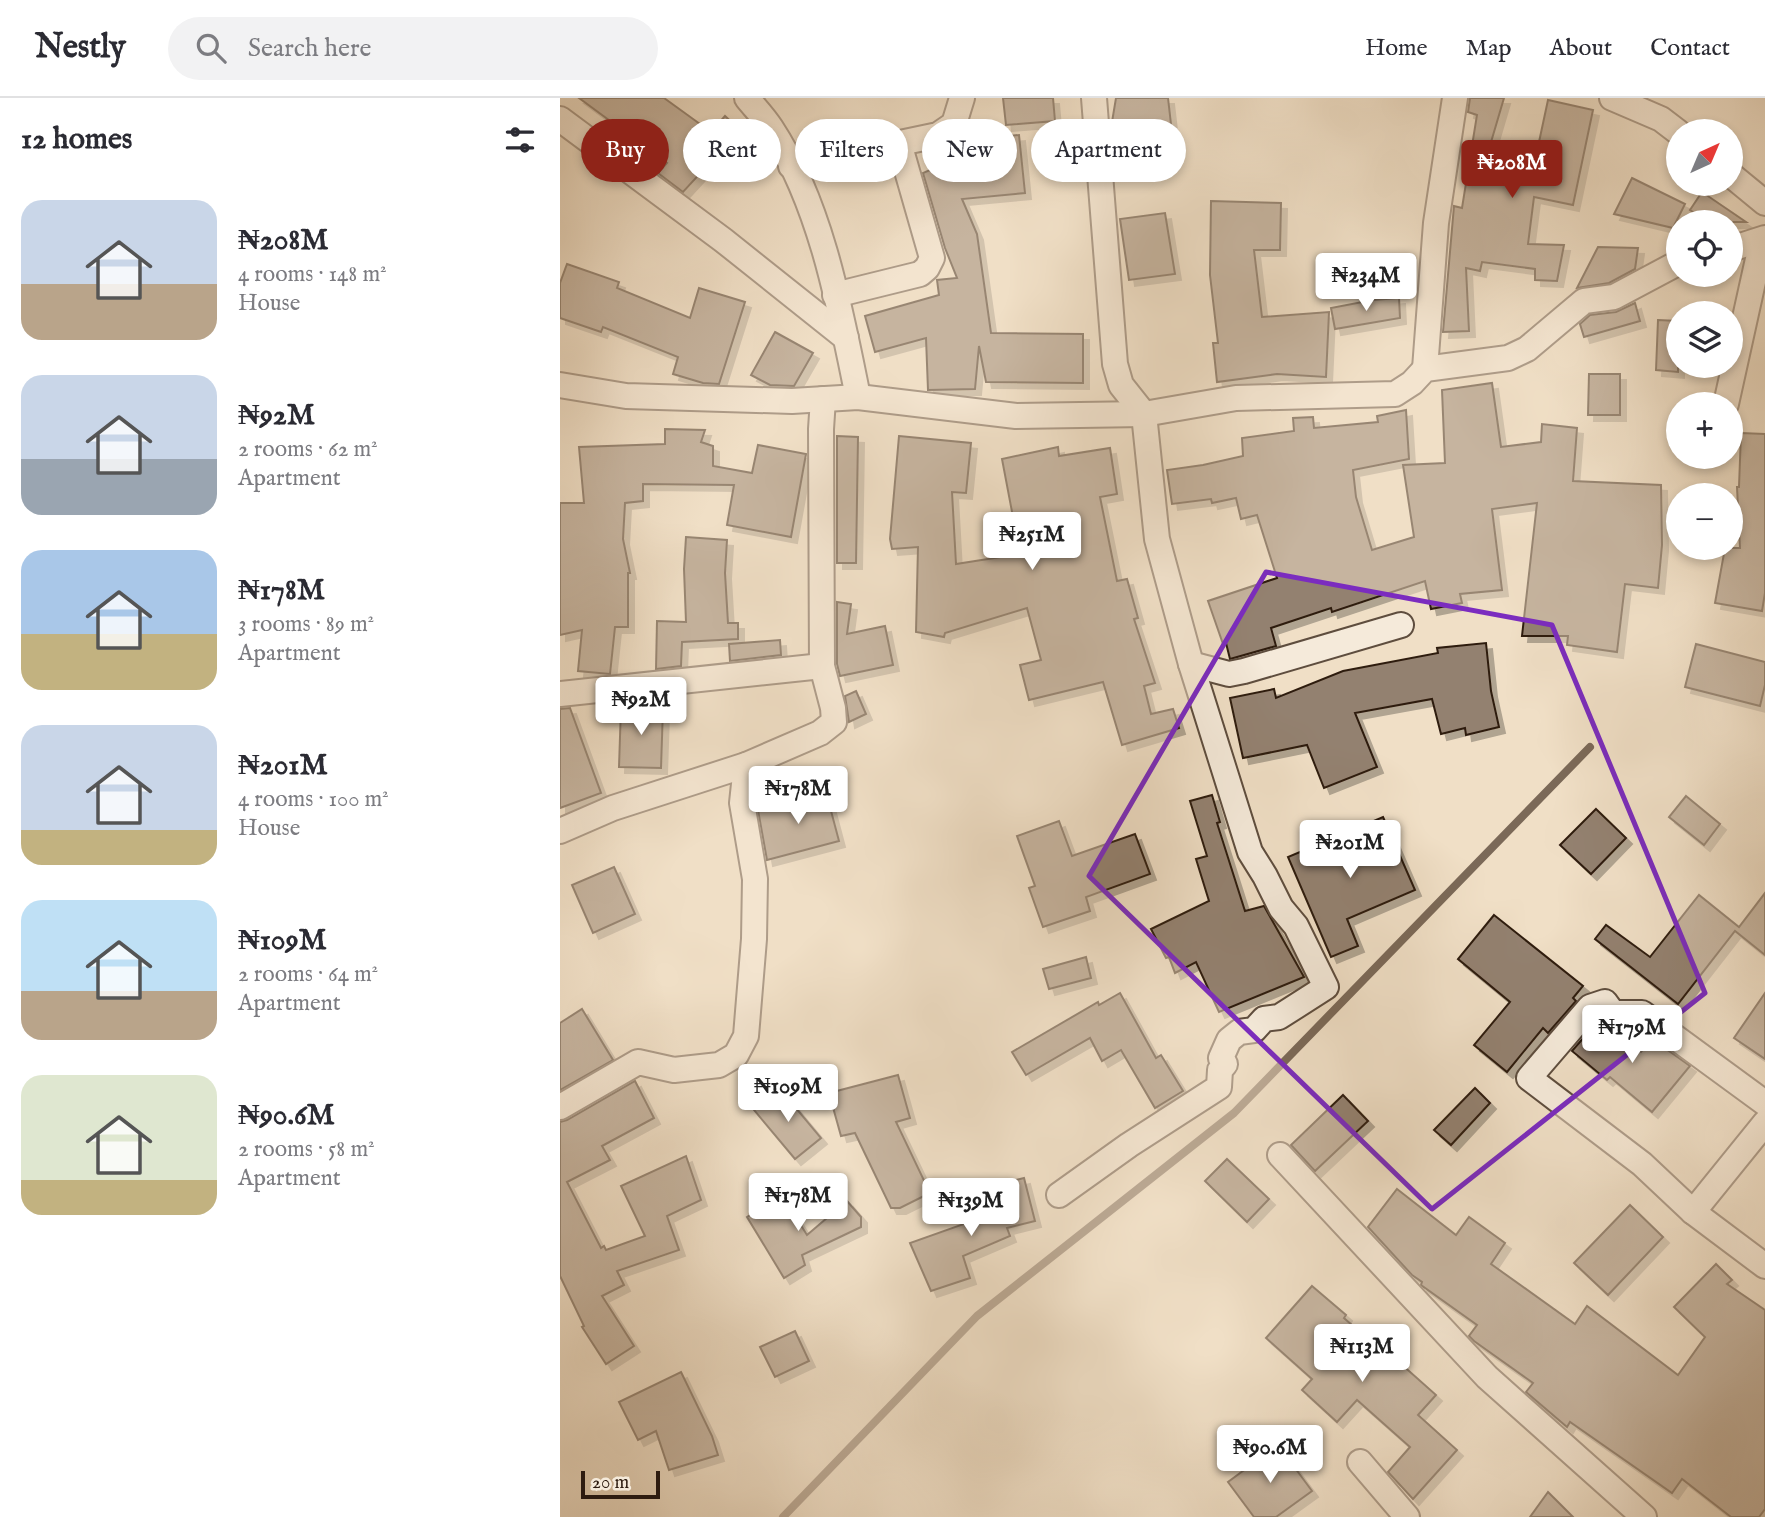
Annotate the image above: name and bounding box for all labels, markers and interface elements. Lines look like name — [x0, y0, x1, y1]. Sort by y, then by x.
search box — [168, 17, 658, 80]
text: Nestly — [35, 27, 126, 69]
icon: search — [192, 29, 230, 67]
text: Search here — [248, 32, 372, 65]
text: Home — [1365, 33, 1428, 64]
text: Map — [1466, 33, 1512, 64]
text: About — [1550, 33, 1612, 64]
text: Contact — [1650, 33, 1730, 64]
chip: Buy — [581, 119, 669, 182]
chip: Rent — [683, 119, 781, 182]
chip: Filters — [795, 119, 908, 182]
chip: New — [922, 119, 1017, 182]
chip: Apartment — [1031, 119, 1186, 182]
north arrow — [1666, 119, 1743, 196]
map controls — [1666, 119, 1743, 560]
text: 12 homes — [21, 121, 132, 159]
icon: filters — [501, 121, 539, 159]
pin: ₦208M — [1463, 140, 1561, 200]
text: ₦208M — [1477, 148, 1547, 177]
button: locate — [1666, 210, 1743, 287]
text: ₦208M — [238, 222, 328, 260]
icon: home — [77, 228, 161, 312]
pin: ₦234M — [1317, 254, 1415, 313]
text: 4 rooms · 148 m² — [238, 260, 387, 289]
text: ₦234M — [1332, 261, 1400, 290]
text: House — [238, 289, 300, 318]
button: layers — [1666, 301, 1743, 378]
button: + — [1666, 392, 1743, 469]
text: ₦92M — [238, 397, 315, 435]
icon: home — [77, 403, 161, 487]
text: 2 rooms · 62 m² — [238, 435, 378, 464]
text: Apartment — [238, 464, 341, 493]
button: − — [1666, 483, 1743, 560]
pin: ₦251M — [983, 512, 1081, 572]
text: ₦251M — [999, 520, 1065, 549]
text: ₦178M — [238, 572, 325, 610]
icon: home — [77, 578, 161, 662]
text: 3 rooms · 89 m² — [238, 610, 374, 639]
text: Apartment — [238, 639, 341, 668]
pin: ₦92M — [600, 678, 682, 737]
text: ₦92M — [611, 685, 671, 714]
text: ₦201M — [238, 747, 328, 785]
icon: home — [77, 753, 161, 837]
pin: ₦178M — [749, 766, 847, 826]
text: ₦178M — [765, 774, 831, 803]
text: 4 rooms · 100 m² — [238, 785, 389, 814]
text: House — [238, 814, 300, 843]
pin: ₦201M — [1301, 820, 1399, 880]
text: ₦201M — [1316, 828, 1384, 857]
text: ₦109M — [238, 922, 327, 960]
icon: home — [77, 928, 161, 1012]
text: 2 rooms · 64 m² — [238, 960, 378, 989]
text: Apartment — [238, 989, 341, 1018]
pin: ₦179M — [1583, 1006, 1681, 1065]
text: ₦179M — [1598, 1013, 1666, 1042]
pin: ₦109M — [739, 1065, 837, 1124]
text: ₦109M — [754, 1072, 822, 1101]
text: ₦90.6M — [238, 1097, 335, 1135]
icon: home — [77, 1103, 161, 1187]
text: 2 rooms · 58 m² — [238, 1135, 375, 1164]
text: Apartment — [238, 1164, 341, 1193]
pin: ₦178M — [749, 1174, 847, 1233]
pin: ₦139M — [922, 1178, 1020, 1238]
text: ₦178M — [765, 1181, 831, 1210]
text: ₦139M — [938, 1186, 1004, 1215]
pin: ₦113M — [1313, 1324, 1411, 1384]
text: ₦113M — [1330, 1332, 1394, 1361]
pin: ₦90.6M — [1213, 1426, 1327, 1485]
text: ₦90.6M — [1233, 1433, 1307, 1462]
scale bar — [581, 1468, 660, 1500]
text: 20 m — [592, 1471, 629, 1495]

